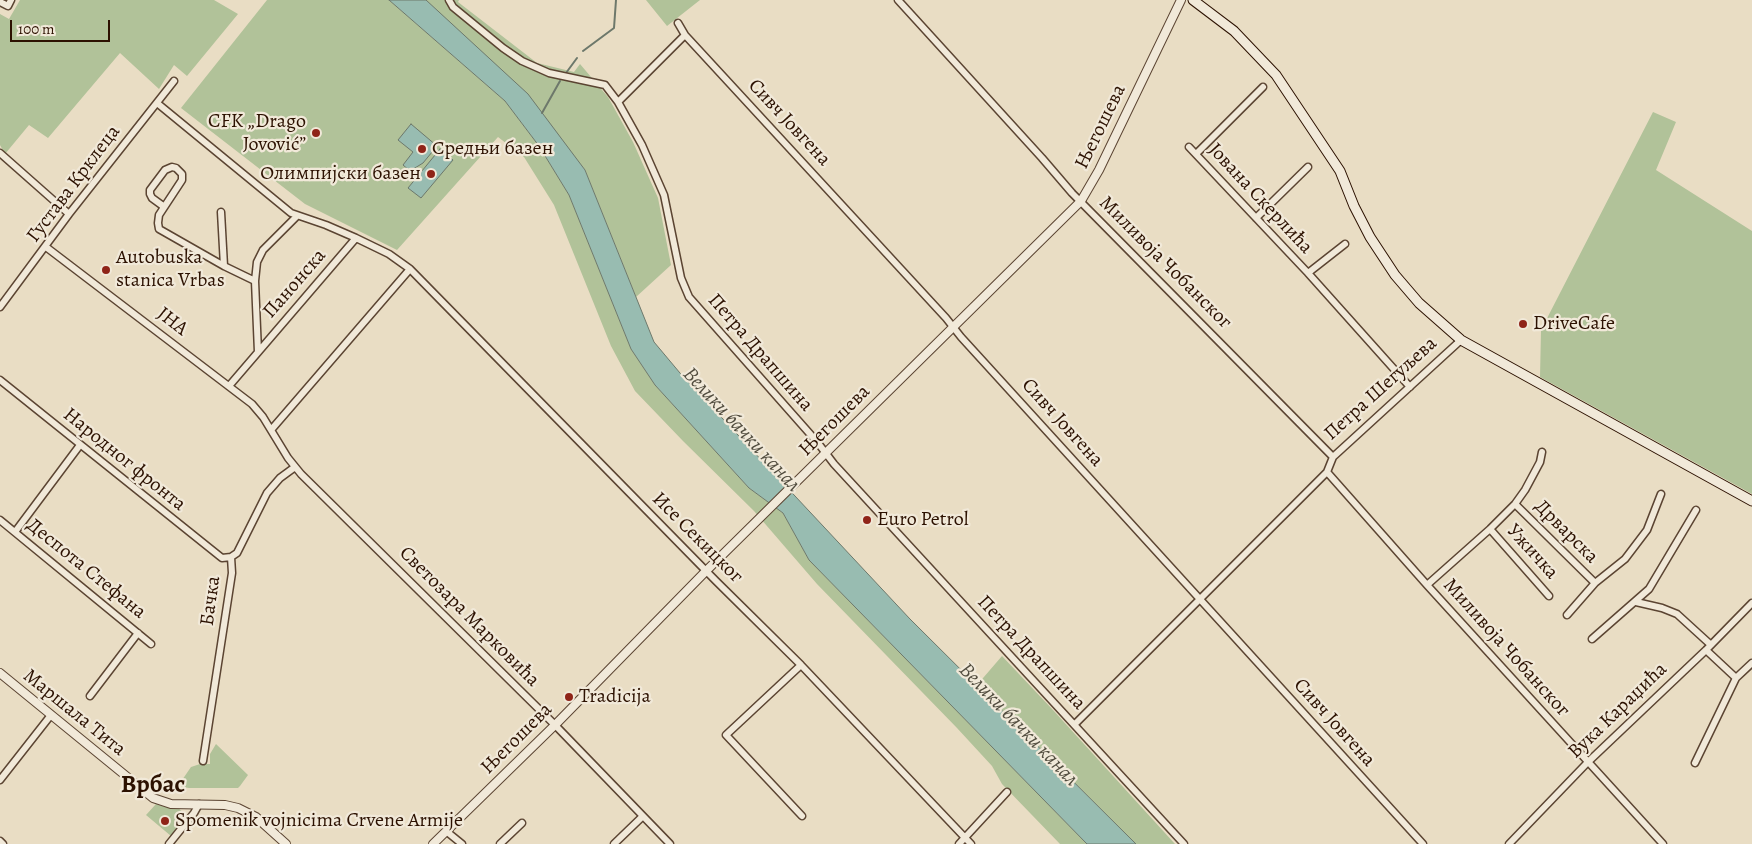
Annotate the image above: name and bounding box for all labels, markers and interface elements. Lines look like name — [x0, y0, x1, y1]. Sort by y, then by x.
scale bar — [12, 10, 112, 42]
text: 100 m — [18, 19, 55, 39]
street label: Сивч Јовгена — [743, 74, 835, 172]
street label: Његошева — [1070, 81, 1132, 173]
place label: CFK „Drago Jovović” — [208, 110, 306, 157]
street label: Густава Крклеца — [22, 121, 126, 247]
marker: CFK „Drago Jovović” — [310, 127, 322, 139]
place label: Средњи базен — [432, 137, 553, 161]
street label: Јована Скерлића — [1203, 139, 1317, 259]
marker: Средњи базен — [416, 143, 428, 155]
place label: Олимпијски базен — [260, 162, 421, 186]
marker: Олимпијски базен — [425, 168, 437, 180]
street label: Миливоја Чобанског — [1094, 192, 1236, 334]
street label: Панонска — [258, 244, 332, 324]
place label: Autobuska stanica Vrbas — [116, 246, 225, 293]
marker: Autobuska stanica Vrbas — [100, 264, 112, 276]
street label: Петра Драпшина — [702, 289, 818, 417]
street label: ЈНА — [152, 302, 192, 342]
place label: DriveCafe — [1533, 312, 1615, 336]
marker: DriveCafe — [1517, 318, 1529, 330]
street label: Петра Шегуљева — [1320, 332, 1442, 446]
water label: Велики бачки канал — [677, 362, 805, 498]
street label: Сивч Јовгена — [1016, 374, 1108, 472]
street label: Његошева — [794, 380, 876, 462]
street label: Народног фронта — [58, 403, 190, 517]
street label: Исе Секицког — [646, 487, 748, 589]
street label: Дрварска — [1529, 495, 1603, 569]
place label: Euro Petrol — [877, 508, 969, 532]
street label: Деспота Стефана — [21, 513, 151, 625]
marker: Euro Petrol — [861, 514, 873, 526]
street label: Ужичка — [1501, 519, 1563, 585]
street label: Светозара Марковића — [394, 542, 544, 692]
street label: Миливоја Чобанског — [1438, 574, 1574, 722]
street label: Бачка — [196, 575, 226, 627]
street label: Петра Драпшина — [972, 591, 1090, 715]
water label: Велики бачки канал — [953, 658, 1083, 792]
street label: Вука Караџића — [1564, 658, 1672, 764]
street label: Маршала Тита — [18, 664, 130, 762]
street label: Сивч Јовгена — [1288, 674, 1380, 772]
place label: Tradicija — [579, 685, 651, 709]
marker: Tradicija — [563, 691, 575, 703]
street label: Његошева — [476, 698, 558, 780]
district label: Врбас — [121, 771, 185, 801]
place label: Spomenik vojnicima Crvene Armije — [175, 809, 463, 833]
marker: Spomenik vojnicima Crvene Armije — [159, 815, 171, 827]

